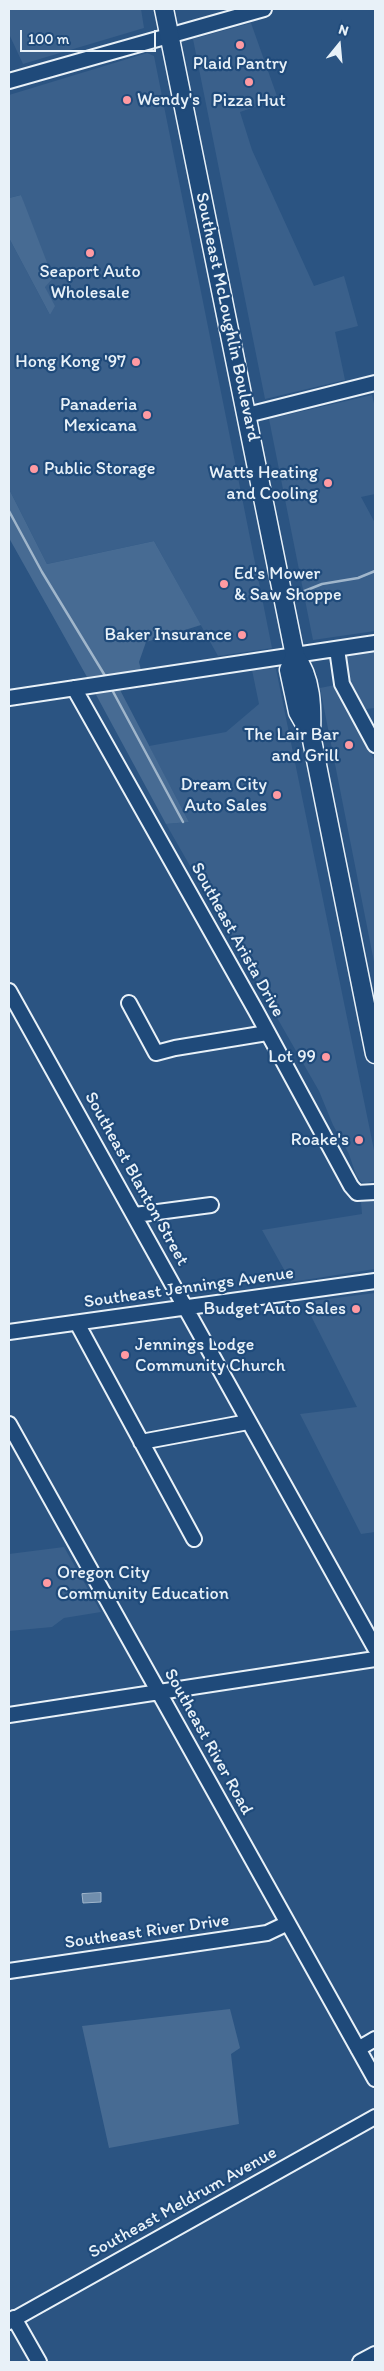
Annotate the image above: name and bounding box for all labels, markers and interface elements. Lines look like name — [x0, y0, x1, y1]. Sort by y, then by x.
scale bar — [22, 20, 159, 52]
north arrow — [314, 20, 364, 70]
text: N — [337, 21, 351, 40]
text: 100 m — [28, 30, 69, 48]
marker: Plaid Pantry — [234, 39, 246, 51]
place label: Plaid Pantry — [193, 53, 287, 75]
marker: Pizza Hut — [243, 76, 255, 88]
place label: Wendy's — [137, 89, 200, 111]
place label: Pizza Hut — [212, 90, 286, 112]
marker: Wendy's — [121, 94, 133, 106]
street label: Southeast McLoughlin Boulevard — [190, 190, 264, 444]
marker: Seaport Auto Wholesale — [84, 247, 96, 259]
place label: Seaport Auto Wholesale — [39, 261, 141, 304]
place label: Hong Kong '97 — [15, 351, 126, 373]
marker: Hong Kong '97 — [130, 356, 142, 368]
place label: Panaderia Mexicana — [60, 394, 137, 436]
marker: Panaderia Mexicana — [141, 409, 153, 421]
place label: Public Storage — [44, 458, 155, 480]
place label: Watts Heating and Cooling — [209, 462, 318, 504]
marker: Public Storage — [28, 463, 40, 475]
marker: Watts Heating and Cooling — [322, 477, 334, 489]
place label: Ed's Mower & Saw Shoppe — [234, 563, 341, 606]
marker: Ed's Mower & Saw Shoppe — [218, 578, 230, 590]
place label: Baker Insurance — [104, 624, 232, 646]
marker: Baker Insurance — [236, 629, 248, 641]
place label: The Lair Bar and Grill — [244, 724, 339, 766]
marker: The Lair Bar and Grill — [343, 739, 355, 751]
place label: Dream City Auto Sales — [181, 774, 267, 816]
marker: Dream City Auto Sales — [271, 789, 283, 801]
street label: Southeast Arista Drive — [185, 859, 289, 1021]
place label: Lot 99 — [268, 1046, 316, 1068]
marker: Lot 99 — [320, 1051, 332, 1063]
street label: Southeast Blanton Street — [79, 1088, 193, 1270]
place label: Roake's — [291, 1129, 349, 1151]
marker: Roake's — [353, 1134, 365, 1146]
street label: Southeast Jennings Avenue — [83, 1263, 295, 1313]
place label: Budget Auto Sales — [204, 1298, 346, 1320]
marker: Budget Auto Sales — [350, 1303, 362, 1315]
place label: Jennings Lodge Community Church — [135, 1334, 285, 1376]
marker: Jennings Lodge Community Church — [119, 1349, 131, 1361]
place label: Oregon City Community Education — [57, 1562, 229, 1605]
marker: Oregon City Community Education — [41, 1577, 53, 1589]
street label: Southeast River Road — [159, 1665, 257, 1819]
street label: Southeast River Drive — [63, 1910, 231, 1954]
street label: Southeast Meldrum Avenue — [85, 2142, 281, 2264]

